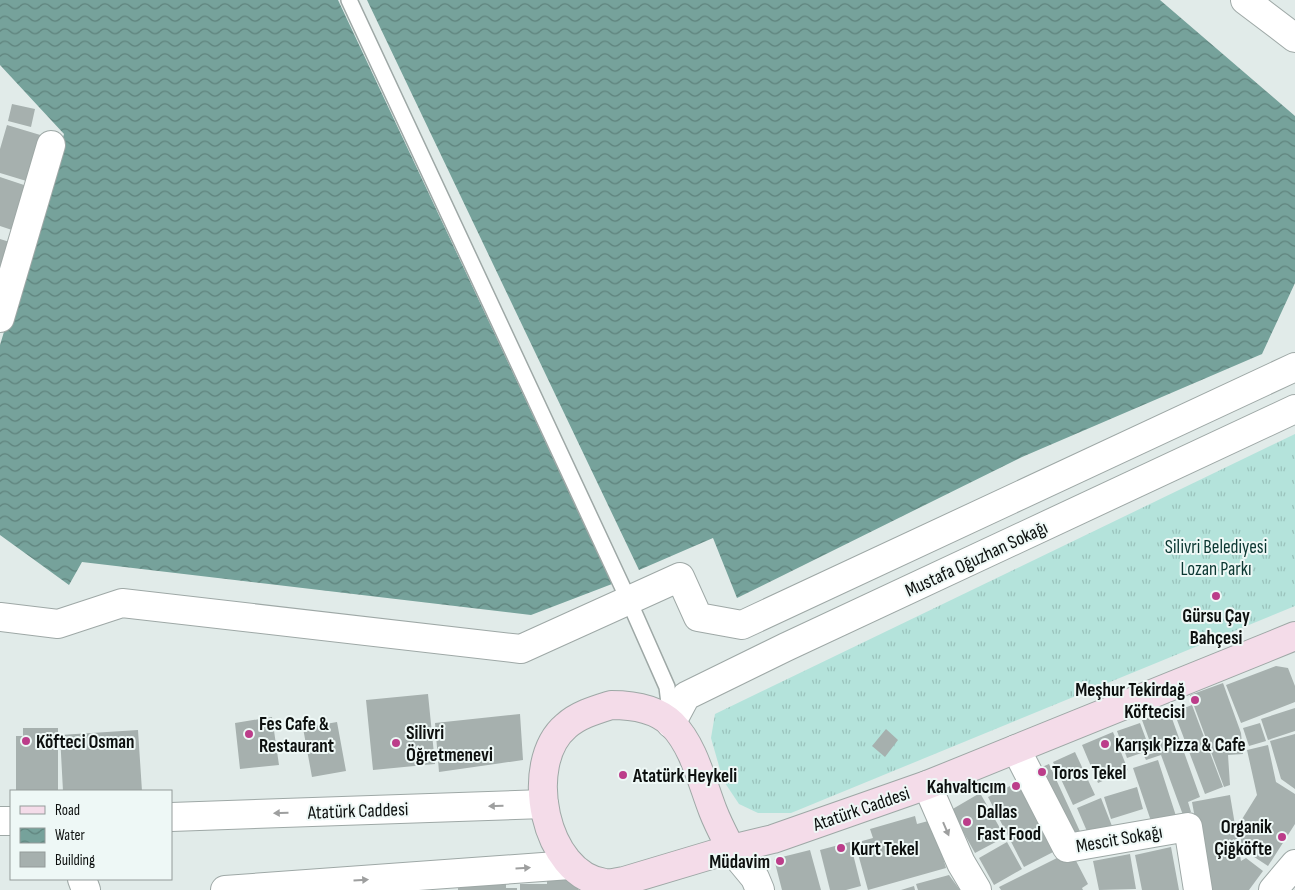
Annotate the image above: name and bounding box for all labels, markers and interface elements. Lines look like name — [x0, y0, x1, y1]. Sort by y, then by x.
street label: Mustafa Oğuzhan Sokağı — [902, 516, 1052, 602]
park label: Silivri Belediyesi Lozan Parkı — [1165, 536, 1267, 581]
marker: Gürsu Çay Bahçesi — [1210, 590, 1222, 602]
place label: Gürsu Çay Bahçesi — [1182, 605, 1250, 650]
place label: Meşhur Tekirdağ Köftecisi — [1075, 679, 1185, 724]
marker: Meşhur Tekirdağ Köftecisi — [1189, 694, 1201, 706]
place label: Fes Cafe & Restaurant — [259, 713, 334, 758]
place label: Silivri Öğretmenevi — [406, 722, 493, 767]
marker: Fes Cafe & Restaurant — [243, 728, 255, 740]
place label: Köfteci Osman — [36, 731, 134, 754]
place label: Karışık Pizza & Cafe — [1115, 734, 1246, 757]
marker: Köfteci Osman — [20, 735, 32, 747]
marker: Silivri Öğretmenevi — [390, 737, 402, 749]
marker: Karışık Pizza & Cafe — [1099, 738, 1111, 750]
place label: Toros Tekel — [1052, 762, 1126, 785]
place label: Atatürk Heykeli — [632, 765, 737, 788]
marker: Toros Tekel — [1036, 766, 1048, 778]
marker: Atatürk Heykeli — [617, 769, 629, 781]
place label: Kahvaltıcım — [927, 776, 1006, 799]
marker: Kahvaltıcım — [1010, 780, 1022, 792]
street label: Atatürk Caddesi — [809, 782, 913, 837]
legend — [10, 790, 172, 880]
street label: Atatürk Caddesi — [306, 798, 409, 825]
text: Road — [55, 801, 80, 820]
place label: Dallas Fast Food — [977, 801, 1041, 846]
one-way arrow — [487, 802, 503, 810]
one-way arrow — [272, 809, 288, 817]
marker: Dallas Fast Food — [961, 816, 973, 828]
place label: Organik Çiğköfte — [1214, 816, 1272, 861]
street label: Mescit Sokağı — [1074, 821, 1164, 858]
one-way arrow — [943, 822, 951, 837]
text: Water — [55, 826, 86, 845]
marker: Organik Çiğköfte — [1276, 831, 1288, 843]
place label: Kurt Tekel — [851, 838, 919, 861]
marker: Kurt Tekel — [835, 842, 847, 854]
text: Building — [55, 851, 95, 870]
place label: Müdavim — [709, 851, 770, 874]
marker: Müdavim — [774, 855, 786, 867]
one-way arrow — [516, 864, 532, 872]
one-way arrow — [354, 876, 370, 884]

